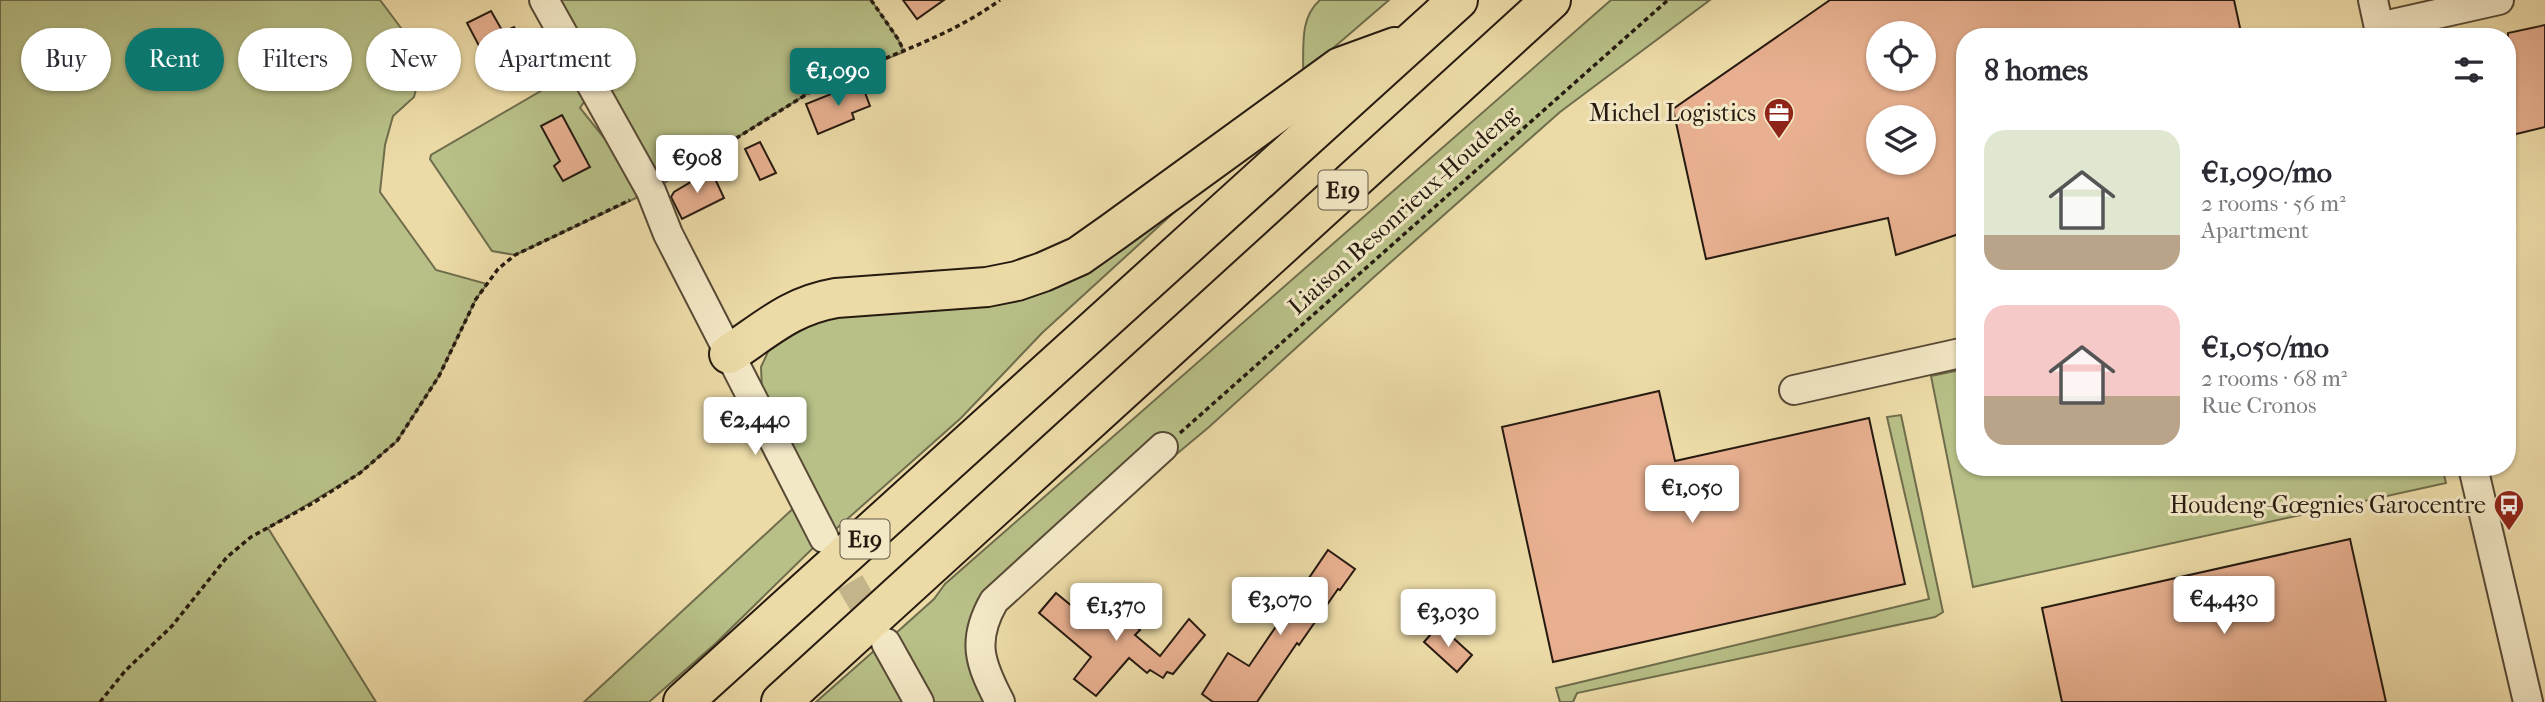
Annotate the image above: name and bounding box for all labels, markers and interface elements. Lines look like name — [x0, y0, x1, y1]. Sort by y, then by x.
map controls — [1866, 21, 1936, 175]
button: locate — [1866, 21, 1936, 91]
chip: Buy — [21, 28, 111, 91]
chip: Rent — [125, 28, 224, 91]
chip: Filters — [238, 28, 352, 91]
chip: New — [366, 28, 461, 91]
chip: Apartment — [475, 28, 636, 91]
pin: €1,090 — [781, 48, 895, 108]
icon: filters — [2450, 51, 2488, 89]
text: 8 homes — [1984, 53, 2088, 88]
text: €1,090 — [806, 57, 870, 84]
office icon: Michel Logistics — [1762, 96, 1796, 140]
street label: Liaison Besonrieux-Houdeng — [1283, 99, 1524, 320]
place label: Michel Logistics — [1589, 99, 1756, 127]
button: layers — [1866, 105, 1936, 175]
pin: €908 — [656, 136, 738, 195]
text: €908 — [672, 144, 722, 171]
text: €1,090/mo — [2201, 155, 2332, 190]
icon: home — [2040, 158, 2124, 242]
road number: E19 — [1318, 170, 1368, 210]
text: 2 rooms · 56 m² — [2201, 190, 2346, 217]
text: Apartment — [2201, 217, 2309, 244]
text: €1,050/mo — [2201, 330, 2329, 365]
icon: home — [2040, 333, 2124, 417]
text: 2 rooms · 68 m² — [2201, 365, 2347, 392]
text: Rue Cronos — [2201, 392, 2316, 419]
pin: €2,440 — [698, 398, 812, 457]
text: €2,440 — [720, 406, 790, 433]
pin: €1,050 — [1635, 466, 1749, 525]
text: €1,050 — [1661, 474, 1723, 501]
bus stop icon: Houdeng-Gœgnies Garocentre — [2492, 488, 2526, 532]
place label: Houdeng-Gœgnies Garocentre — [2170, 491, 2486, 519]
road number: E19 — [840, 520, 890, 558]
pin: €4,430 — [2167, 576, 2281, 636]
pin: €3,070 — [1223, 578, 1337, 637]
pin: €1,370 — [1059, 584, 1173, 643]
text: €4,430 — [2190, 585, 2258, 612]
text: €3,070 — [1248, 586, 1312, 613]
pin: €3,030 — [1391, 590, 1505, 649]
text: €1,370 — [1086, 592, 1146, 619]
text: €3,030 — [1417, 598, 1479, 625]

